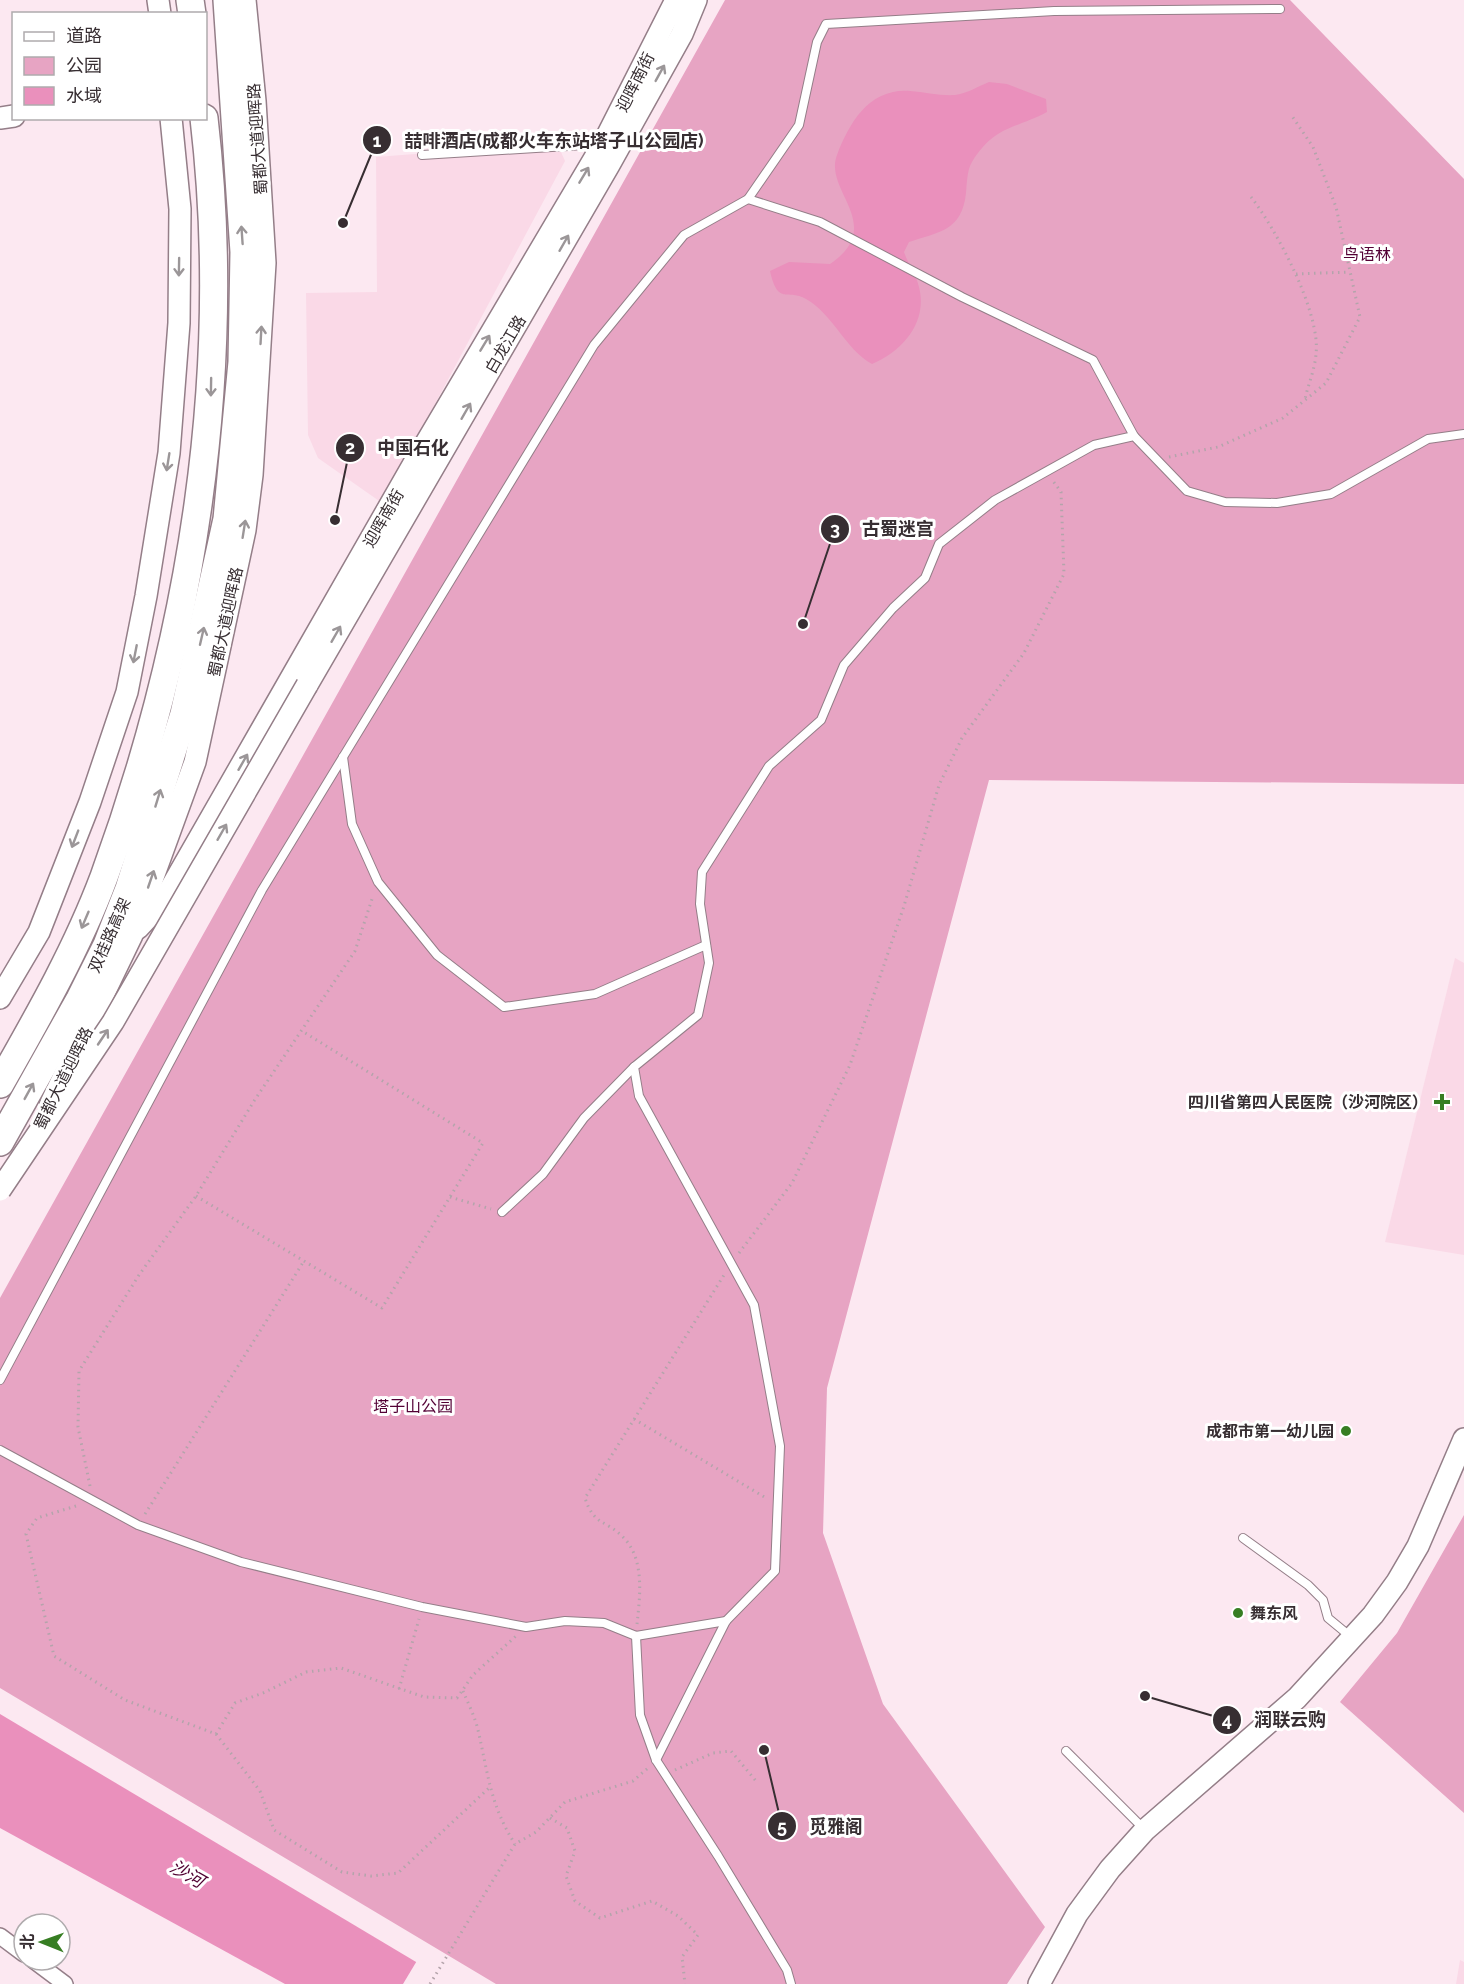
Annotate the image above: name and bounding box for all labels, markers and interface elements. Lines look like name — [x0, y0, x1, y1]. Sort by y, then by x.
legend — [12, 12, 207, 120]
text: 道路 — [66, 25, 102, 46]
street label: 迎晖南街 — [612, 49, 658, 115]
text: 公园 — [66, 55, 102, 76]
one-way arrow — [654, 65, 666, 82]
street label: 蜀都大道迎晖路 — [244, 82, 271, 195]
text: 水域 — [66, 85, 102, 106]
callout: 喆啡酒店(成都火车东站塔子山公园店) — [362, 122, 715, 158]
text: 1 — [373, 130, 382, 151]
text: 喆啡酒店(成都火车东站塔子山公园店) — [404, 130, 704, 151]
one-way arrow — [579, 167, 591, 184]
one-way arrow — [237, 225, 248, 245]
one-way arrow — [558, 235, 570, 252]
park label: 鸟语林 — [1343, 245, 1391, 264]
one-way arrow — [174, 257, 185, 277]
street label: 白龙江路 — [481, 312, 530, 377]
one-way arrow — [255, 326, 266, 346]
one-way arrow — [479, 335, 491, 352]
one-way arrow — [205, 376, 217, 396]
one-way arrow — [460, 403, 472, 420]
callout: 中国石化 — [335, 430, 461, 466]
text: 2 — [345, 437, 355, 458]
text: 中国石化 — [377, 437, 449, 458]
one-way arrow — [162, 452, 173, 471]
street label: 迎晖南街 — [359, 486, 408, 551]
callout: 古蜀迷宫 — [820, 511, 946, 547]
text: 3 — [830, 518, 840, 539]
text: 古蜀迷宫 — [862, 518, 934, 539]
one-way arrow — [239, 520, 250, 540]
street label: 蜀都大道迎晖路 — [205, 565, 246, 679]
one-way arrow — [331, 626, 342, 644]
one-way arrow — [196, 627, 208, 646]
one-way arrow — [129, 644, 140, 663]
one-way arrow — [238, 754, 249, 772]
one-way arrow — [153, 789, 164, 808]
one-way arrow — [217, 824, 229, 841]
one-way arrow — [69, 830, 80, 848]
one-way arrow — [146, 870, 157, 889]
street label: 双桂路高架 — [85, 895, 134, 976]
one-way arrow — [79, 910, 90, 929]
street label: 蜀都大道迎晖路 — [30, 1024, 97, 1133]
one-way arrow — [97, 1029, 109, 1046]
one-way arrow — [24, 1083, 35, 1101]
place label: 四川省第四人民医院（沙河院区） — [1188, 1093, 1428, 1112]
marker: 四川省第四人民医院（沙河院区） — [1433, 1093, 1451, 1111]
park label: 塔子山公园 — [373, 1397, 453, 1416]
place label: 成都市第一幼儿园 — [1206, 1422, 1334, 1441]
marker: 成都市第一幼儿园 — [1339, 1424, 1353, 1438]
place label: 舞东风 — [1250, 1604, 1298, 1623]
marker: 舞东风 — [1231, 1606, 1245, 1620]
callout: 润联云购 — [1212, 1702, 1338, 1738]
text: 4 — [1222, 1709, 1232, 1730]
text: 润联云购 — [1254, 1709, 1326, 1730]
callout: 觅雅阁 — [767, 1808, 875, 1844]
text: 5 — [777, 1816, 787, 1837]
text: 觅雅阁 — [809, 1816, 863, 1837]
water label: 沙河 — [166, 1855, 211, 1893]
north arrow — [12, 1912, 72, 1972]
text: 北 — [18, 1934, 37, 1950]

